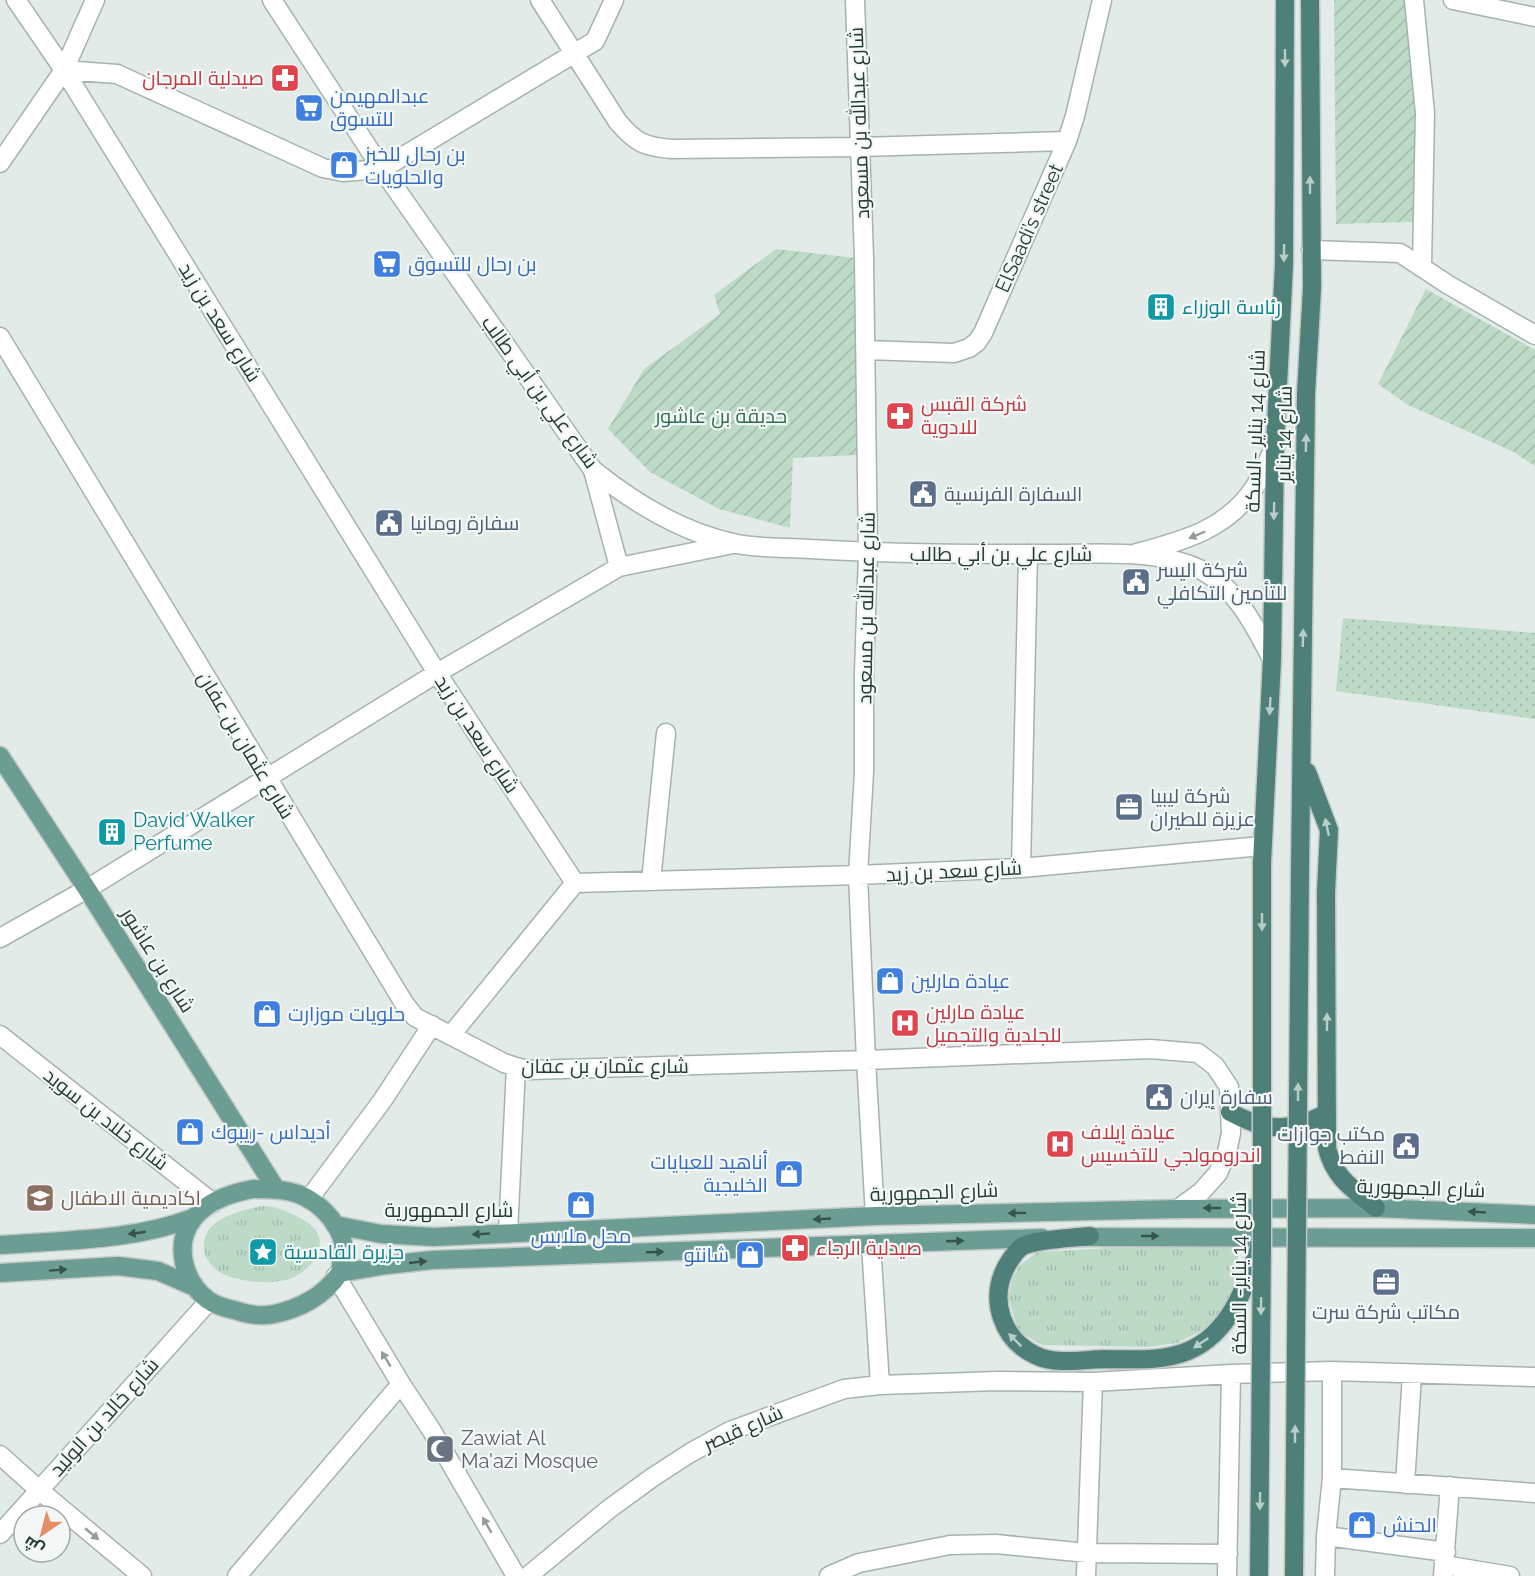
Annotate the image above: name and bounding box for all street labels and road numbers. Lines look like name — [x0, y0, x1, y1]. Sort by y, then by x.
street label: شارع عبدالله بن مسعود — [843, 26, 876, 220]
street label: ElSaadi’s street — [990, 160, 1068, 296]
street label: شارع سعد بن زيد — [172, 258, 266, 387]
street label: شارع علي بن أبي طالب — [473, 311, 603, 475]
street label: شارع 14 يناير -السكة — [1240, 349, 1272, 513]
street label: شارع 14 يناير — [1271, 385, 1299, 484]
street label: شارع عبدالله بن مسعود — [851, 512, 882, 704]
street label: شارع علي بن أبي طالب — [910, 542, 1092, 570]
street label: شارع عثمان بن عفان — [191, 667, 299, 824]
street label: شارع سعد بن زيد — [428, 670, 524, 799]
street label: شارع سعد بن زيد — [885, 855, 1023, 889]
street label: شارع بن عاشور — [114, 902, 200, 1018]
street label: شارع عثمان بن عفان — [521, 1054, 689, 1080]
street label: شارع خلاد بن سويد — [38, 1063, 173, 1177]
street label: شارع الجمهورية — [1356, 1174, 1486, 1204]
street label: شارع الجمهورية — [869, 1178, 999, 1208]
street label: شارع 14 يناير- السكة — [1227, 1191, 1253, 1355]
street label: شارع الجمهورية — [385, 1198, 513, 1224]
street label: شارع خالد بن الوليد — [45, 1353, 165, 1483]
street label: شارع قيصر — [699, 1400, 787, 1458]

